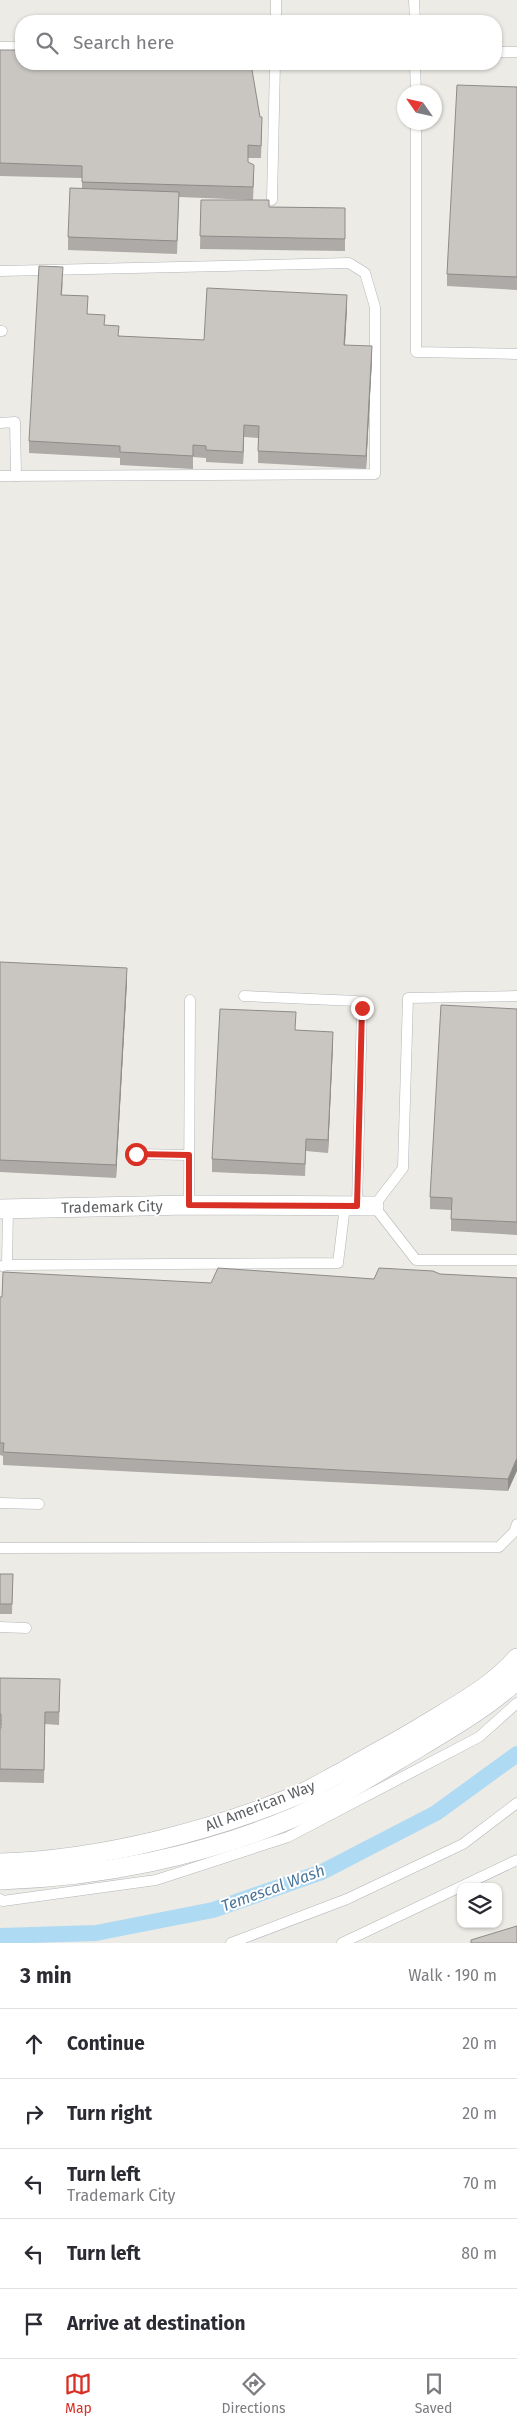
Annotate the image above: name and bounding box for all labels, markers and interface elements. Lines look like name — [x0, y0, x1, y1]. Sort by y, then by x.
search box — [15, 15, 502, 70]
icon: search — [33, 29, 61, 57]
text: Search here — [73, 31, 174, 54]
north arrow — [397, 85, 442, 130]
route end — [351, 997, 374, 1020]
route start — [125, 1143, 148, 1166]
street label: Trademark City — [61, 1197, 164, 1217]
street label: All American Way — [203, 1777, 318, 1835]
water label: Temescal Wash — [219, 1860, 327, 1916]
map controls — [457, 1883, 502, 1928]
button: layers — [457, 1883, 502, 1928]
text: 3 min — [20, 1963, 72, 1989]
text: Walk · 190 m — [408, 1966, 497, 1985]
icon: ahead — [20, 2030, 48, 2058]
text: Continue — [67, 2032, 145, 2055]
text: 20 m — [462, 2034, 497, 2053]
icon: right — [20, 2100, 48, 2128]
text: Turn right — [67, 2102, 152, 2125]
text: 20 m — [462, 2104, 497, 2123]
text: Turn left — [67, 2163, 141, 2186]
icon: left — [20, 2170, 48, 2198]
text: 70 m — [463, 2174, 497, 2193]
text: Trademark City — [67, 2186, 175, 2205]
icon: left — [20, 2240, 48, 2268]
text: Turn left — [67, 2242, 141, 2265]
text: 80 m — [461, 2244, 497, 2263]
icon: arrive — [20, 2310, 48, 2338]
text: Arrive at destination — [67, 2312, 246, 2335]
tab: Map — [64, 2370, 92, 2417]
tab: Directions — [221, 2370, 286, 2417]
tab: Saved — [415, 2370, 453, 2417]

